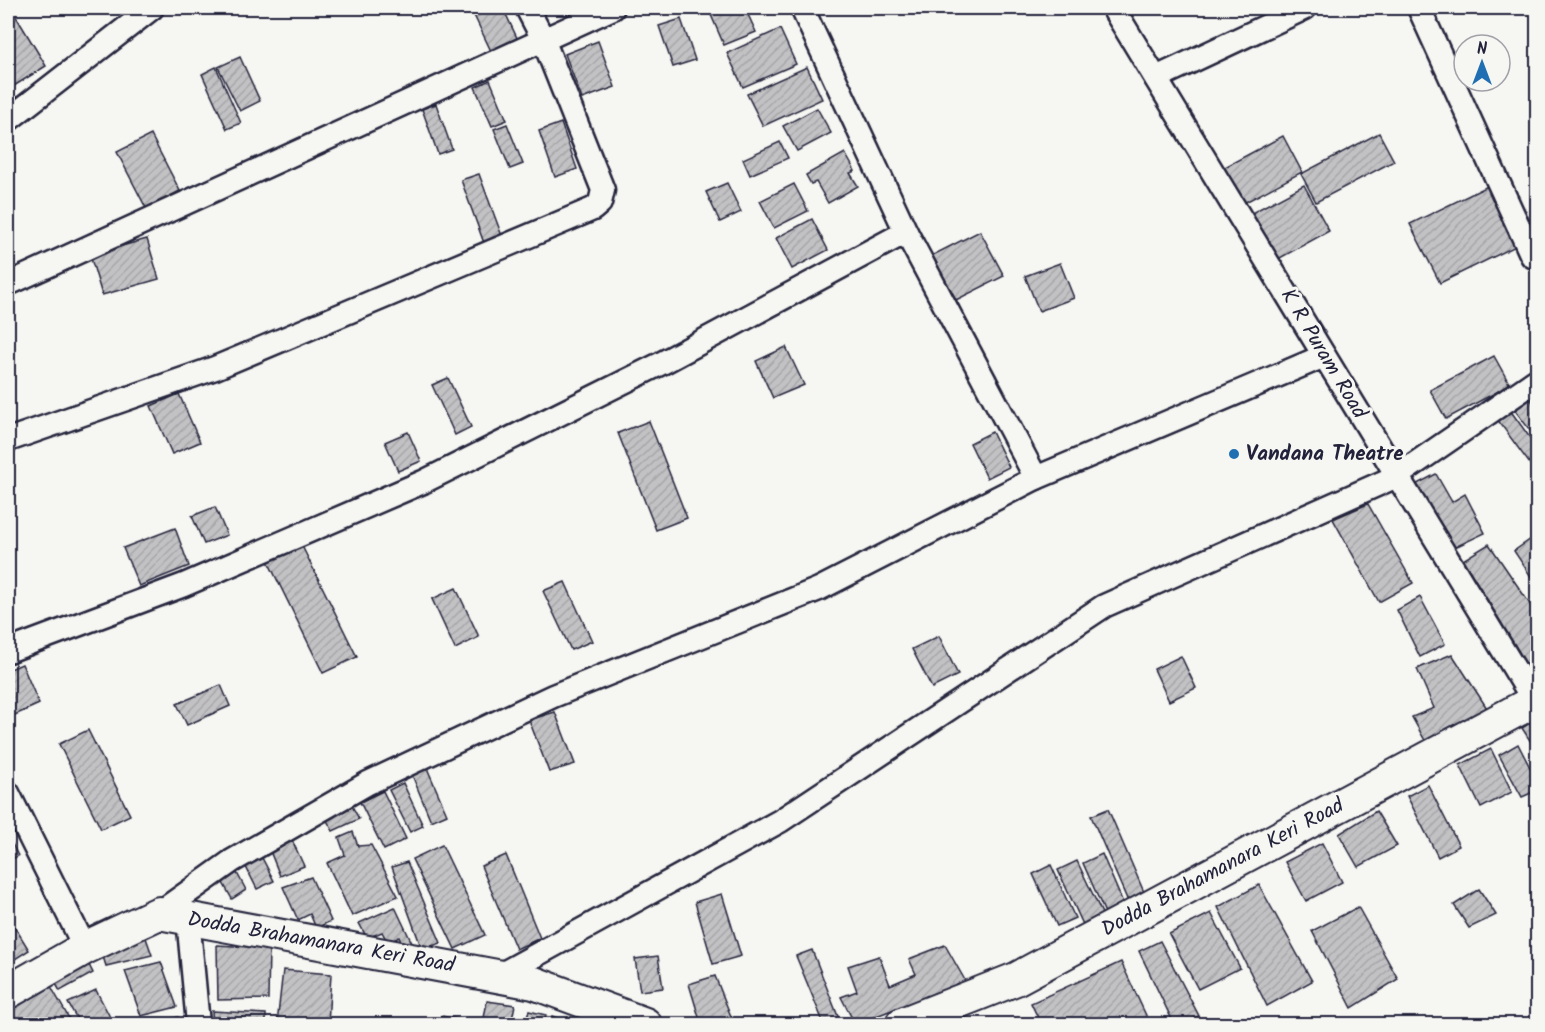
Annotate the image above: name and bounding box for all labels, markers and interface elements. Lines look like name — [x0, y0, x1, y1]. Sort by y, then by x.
north arrow — [1452, 33, 1512, 93]
text: N — [1477, 37, 1487, 62]
street label: K R Puram Road — [1271, 282, 1375, 426]
place label: Vandana Theatre — [1246, 438, 1404, 471]
marker: Vandana Theatre — [1227, 447, 1241, 461]
street label: Dodda Brahamanara Keri Road — [1096, 790, 1351, 946]
street label: Dodda Brahamanara Keri Road — [185, 903, 458, 983]

